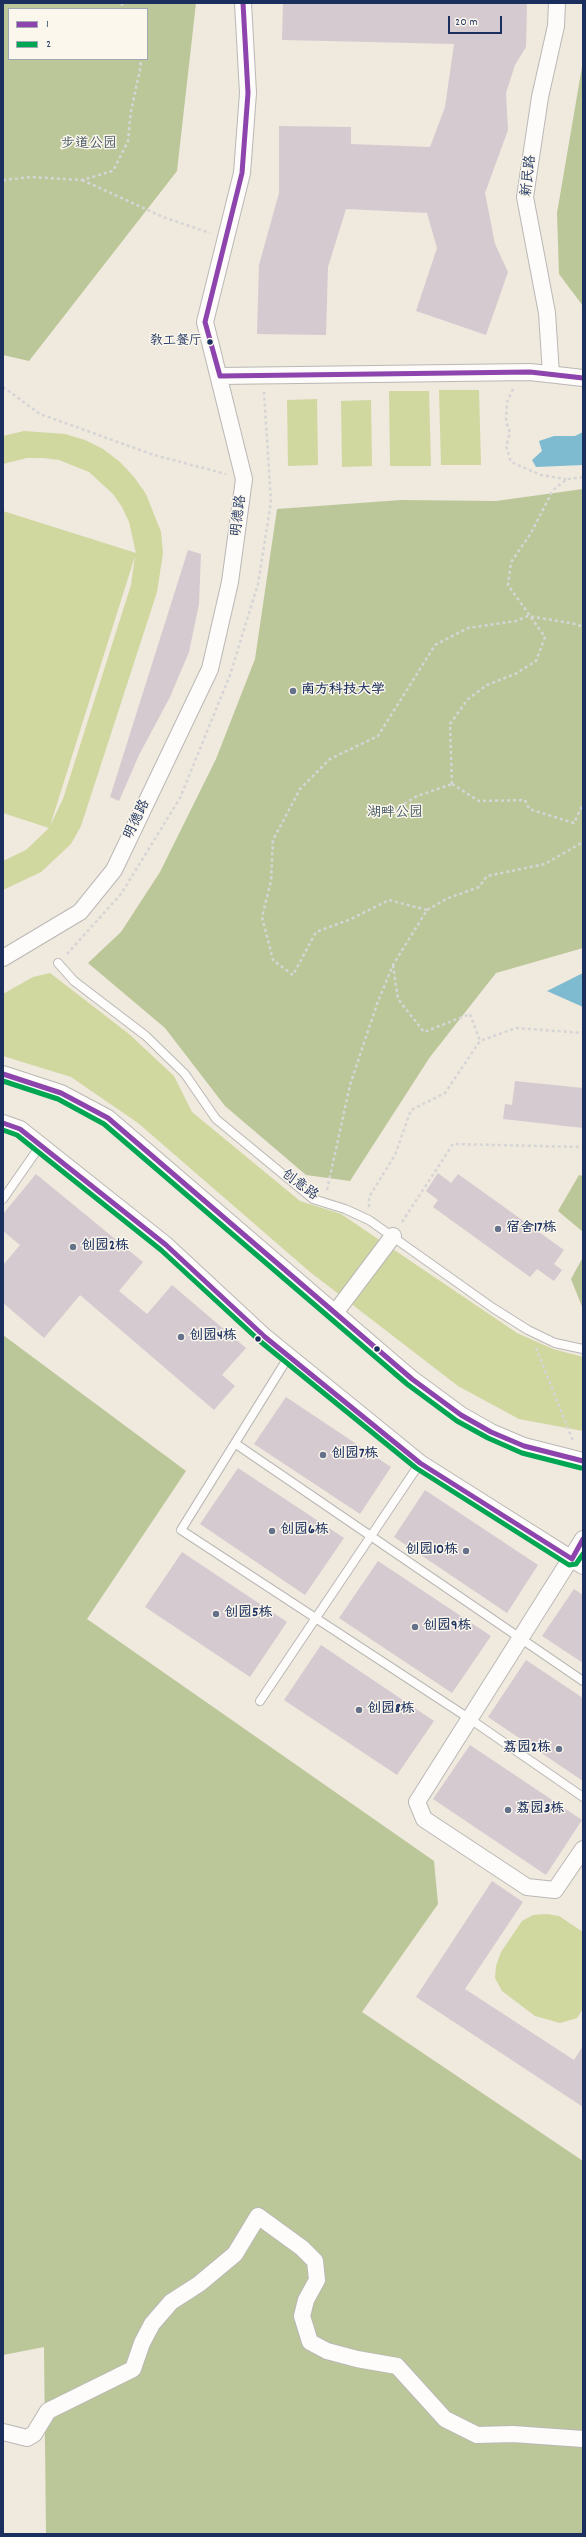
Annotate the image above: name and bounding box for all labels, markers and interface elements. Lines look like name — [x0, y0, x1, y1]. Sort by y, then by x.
legend — [8, 8, 148, 60]
scale bar — [450, 8, 504, 34]
text: 20 m — [455, 14, 478, 31]
text: 1 — [46, 16, 49, 33]
text: 2 — [46, 36, 51, 53]
park label: 步道公园 — [61, 137, 117, 153]
street label: 新民路 — [519, 154, 541, 198]
place label: 教工餐厅 — [150, 334, 202, 350]
marker: 教工餐厅 — [205, 337, 215, 347]
street label: 明德路 — [229, 494, 251, 538]
place label: 南方科技大学 — [301, 683, 385, 699]
marker: 南方科技大学 — [288, 686, 298, 696]
street label: 明德路 — [121, 797, 155, 843]
park label: 湖畔公园 — [367, 806, 423, 822]
street label: 创意路 — [277, 1167, 321, 1205]
place label: 宿舍17栋 — [506, 1221, 556, 1237]
marker: 宿舍17栋 — [493, 1224, 503, 1234]
place label: 创园2栋 — [81, 1239, 129, 1255]
marker: 创园2栋 — [68, 1242, 78, 1252]
place label: 创园4栋 — [189, 1329, 237, 1345]
marker: 创园4栋 — [176, 1332, 186, 1342]
unlabelled marker — [253, 1334, 263, 1344]
unlabelled marker — [372, 1344, 382, 1354]
place label: 创园7栋 — [331, 1447, 378, 1463]
marker: 创园7栋 — [318, 1450, 328, 1460]
place label: 创园6栋 — [280, 1523, 329, 1539]
marker: 创园6栋 — [267, 1526, 277, 1536]
place label: 创园10栋 — [405, 1543, 458, 1559]
marker: 创园10栋 — [461, 1546, 471, 1556]
place label: 创园5栋 — [224, 1606, 272, 1622]
marker: 创园5栋 — [211, 1609, 221, 1619]
place label: 创园9栋 — [423, 1619, 471, 1635]
marker: 创园9栋 — [410, 1622, 420, 1632]
place label: 创园8栋 — [367, 1702, 415, 1718]
marker: 创园8栋 — [354, 1705, 364, 1715]
place label: 荔园2栋 — [503, 1741, 551, 1757]
marker: 荔园2栋 — [554, 1744, 564, 1754]
place label: 荔园3栋 — [516, 1802, 564, 1818]
marker: 荔园3栋 — [503, 1805, 513, 1815]

